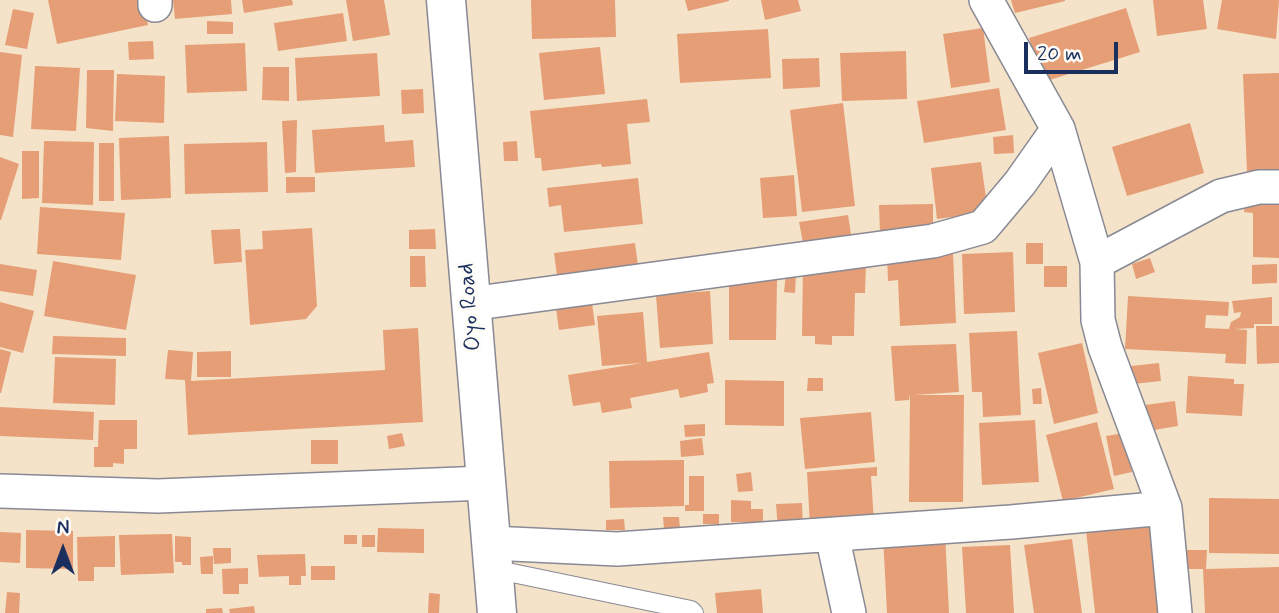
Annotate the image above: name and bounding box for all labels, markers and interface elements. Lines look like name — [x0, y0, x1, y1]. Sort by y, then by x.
scale bar — [1027, 28, 1122, 72]
text: 20 m — [1037, 40, 1082, 68]
street label: Oyo Road — [453, 262, 489, 352]
north arrow — [28, 515, 98, 585]
text: N — [57, 516, 69, 541]

